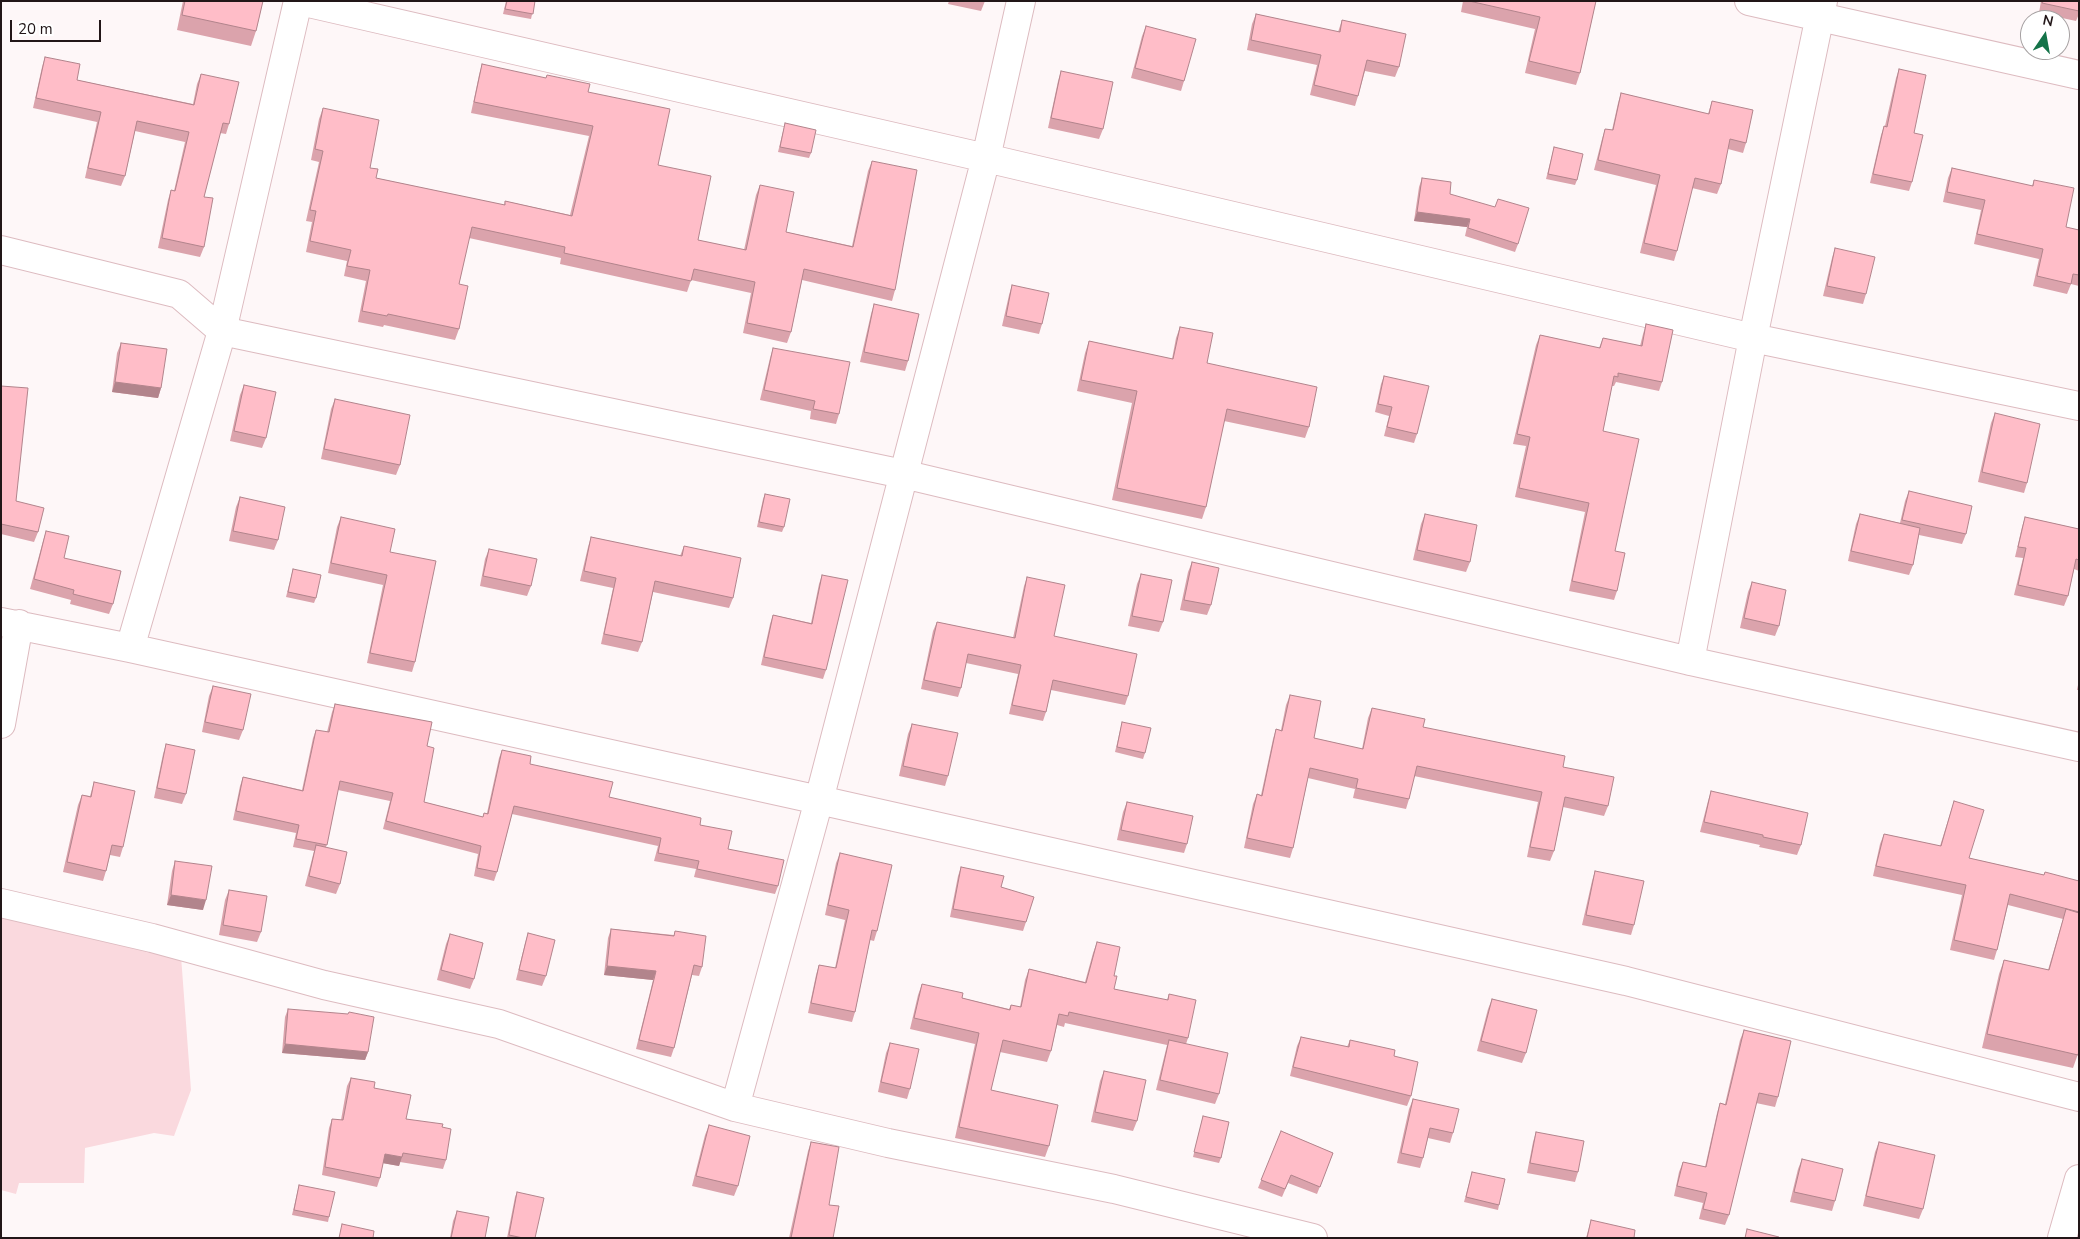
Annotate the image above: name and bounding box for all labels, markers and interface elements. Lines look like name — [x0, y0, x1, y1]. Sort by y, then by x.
scale bar — [12, 10, 104, 42]
north arrow — [2020, 10, 2070, 60]
text: N — [2041, 10, 2055, 31]
text: 20 m — [18, 19, 53, 39]

